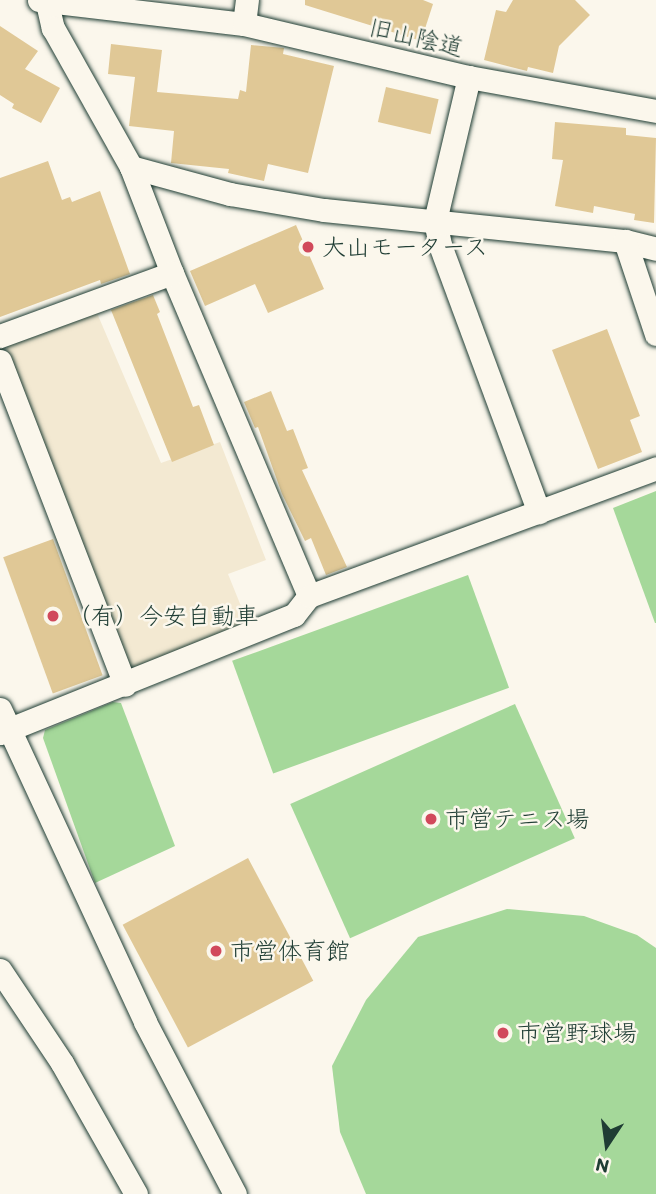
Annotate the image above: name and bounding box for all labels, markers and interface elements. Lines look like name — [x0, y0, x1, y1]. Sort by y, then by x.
street label: 旧山陰道 — [366, 12, 466, 62]
place label: 大山モータース — [322, 233, 490, 261]
marker: 大山モータース — [300, 239, 316, 255]
place label: （有）今安自動車 — [67, 602, 259, 630]
marker: （有）今安自動車 — [45, 608, 61, 624]
place label: 市営テニス場 — [445, 805, 589, 833]
marker: 市営テニス場 — [423, 811, 439, 827]
place label: 市営体育館 — [230, 937, 350, 965]
marker: 市営体育館 — [208, 943, 224, 959]
place label: 市営野球場 — [517, 1019, 637, 1047]
marker: 市営野球場 — [495, 1025, 511, 1041]
north arrow — [572, 1110, 642, 1180]
text: N — [593, 1153, 611, 1179]

